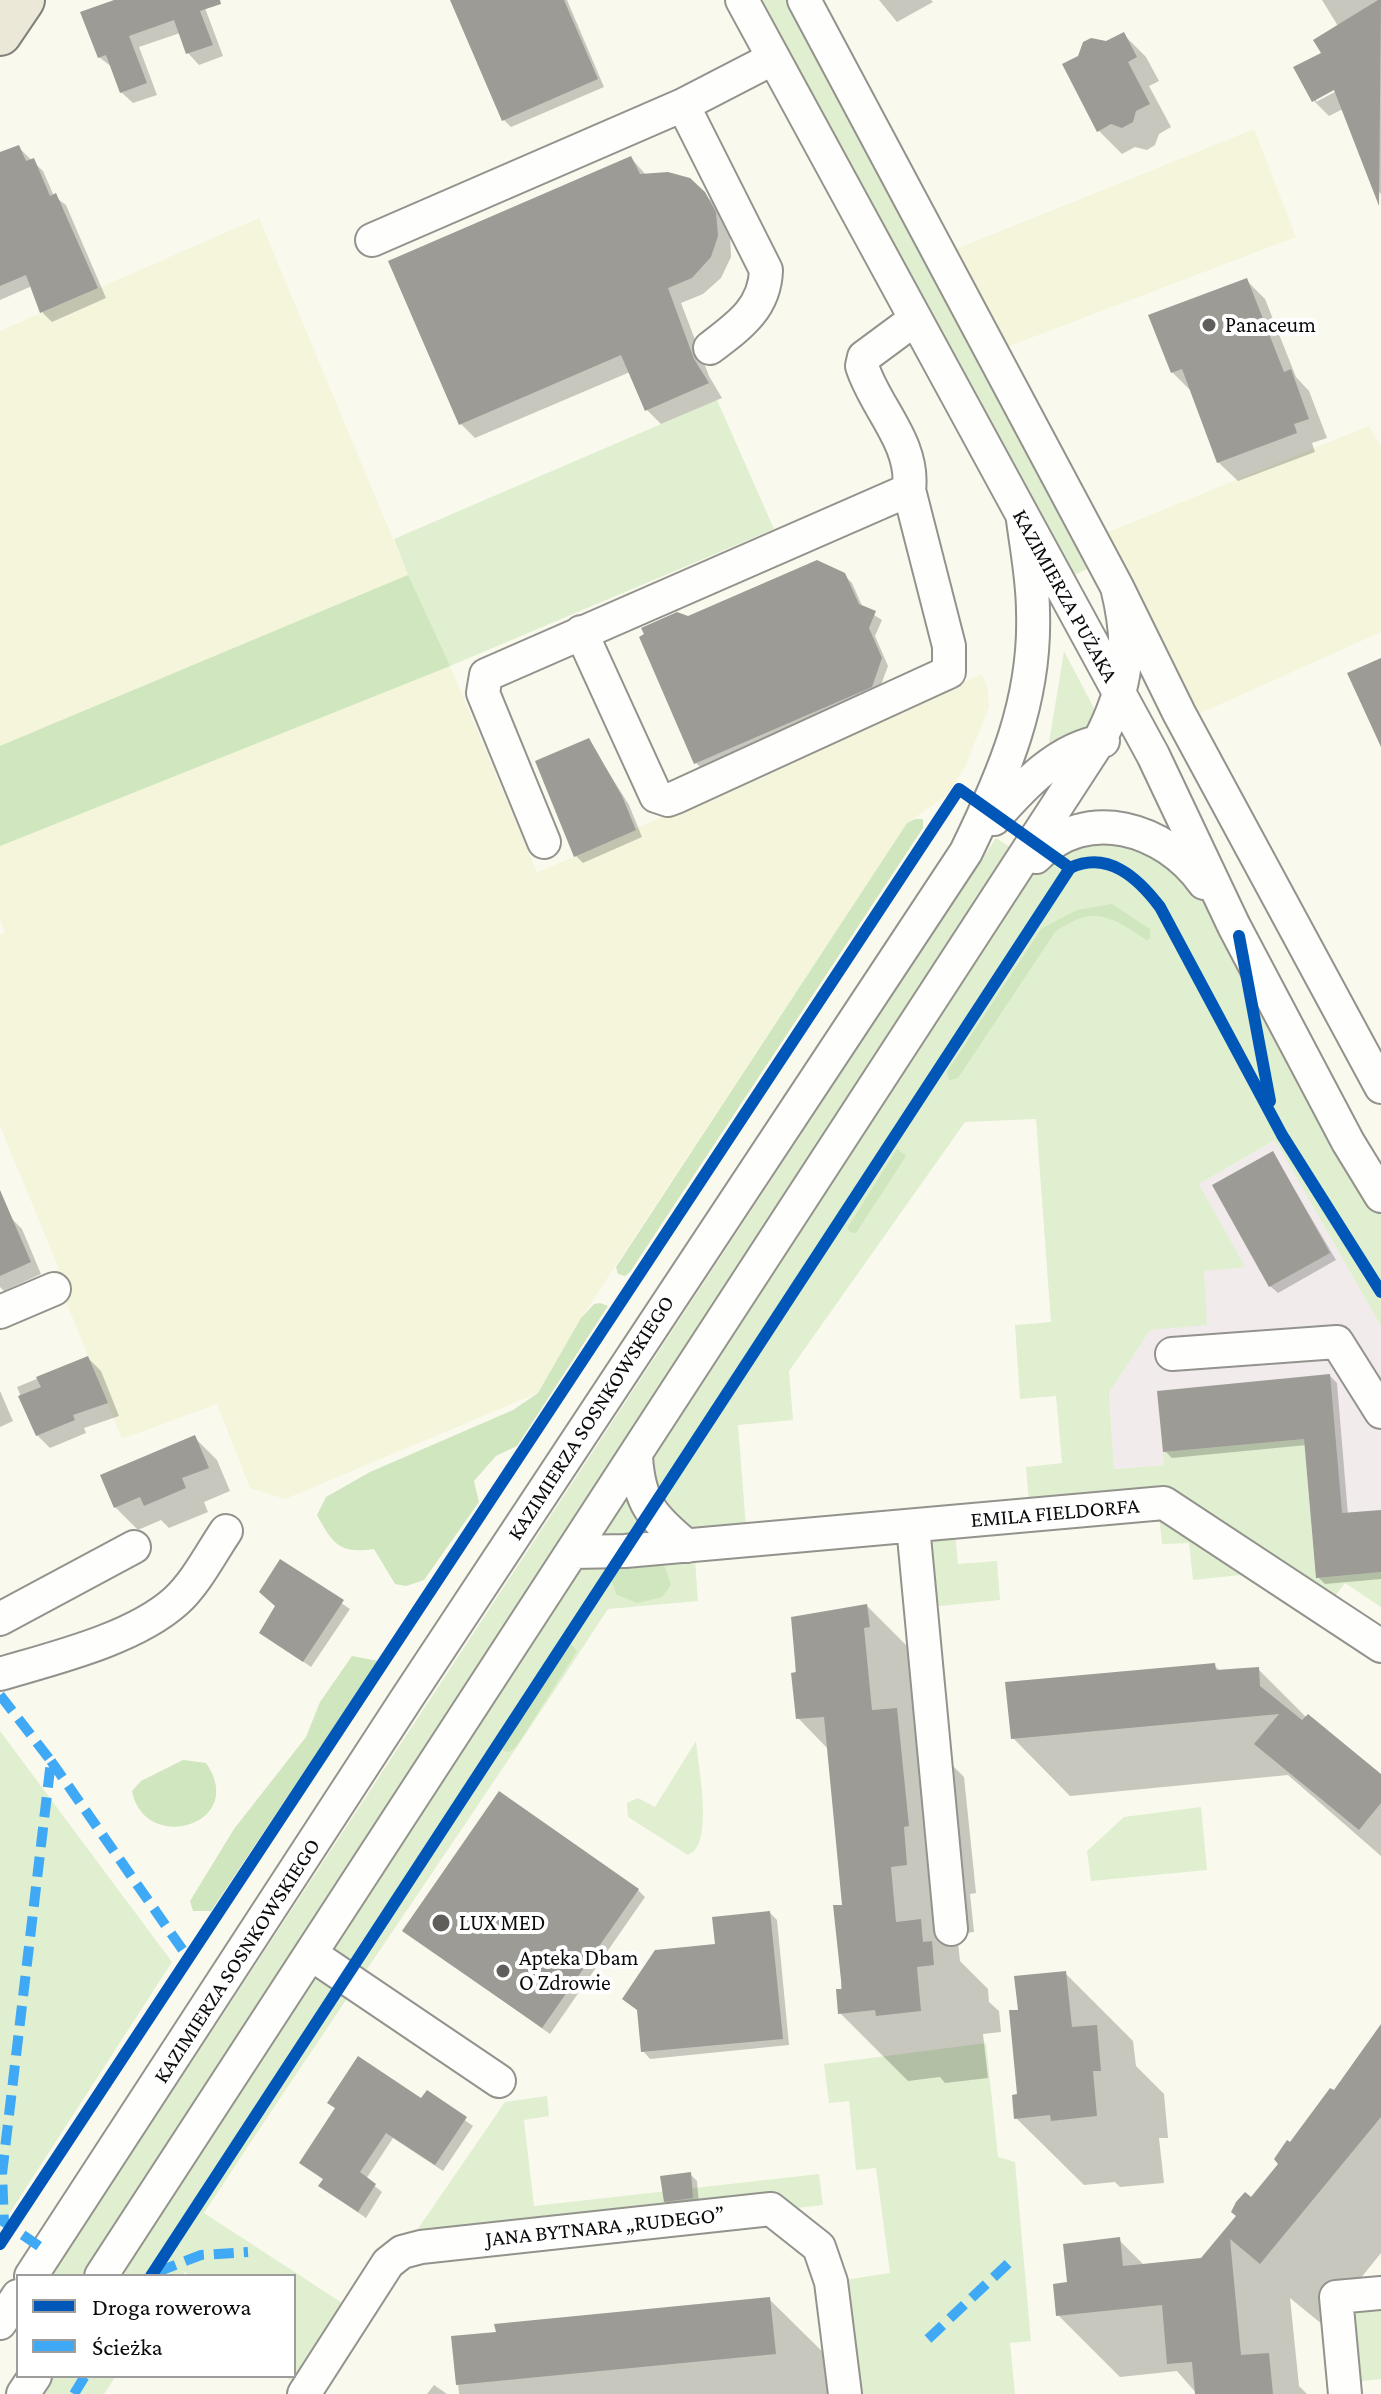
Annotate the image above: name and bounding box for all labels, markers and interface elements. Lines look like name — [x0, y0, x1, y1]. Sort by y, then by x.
place label: Panaceum — [1225, 312, 1316, 338]
marker: Panaceum — [1200, 316, 1218, 334]
street label: KAZIMIERZA PUŻAKA — [1007, 505, 1123, 687]
street label: KAZIMIERZA SOSNKOWSKIEGO — [502, 1291, 680, 1545]
street label: EMILA FIELDORFA — [970, 1492, 1140, 1534]
street label: KAZIMIERZA SOSNKOWSKIEGO — [148, 1834, 326, 2088]
place label: LUX MED — [459, 1910, 545, 1936]
marker: LUX MED — [430, 1912, 452, 1934]
place label: Apteka Dbam O Zdrowie — [519, 1945, 638, 1996]
marker: Apteka Dbam O Zdrowie — [494, 1962, 512, 1980]
street label: JANA BYTNARA „RUDEGO” — [484, 2201, 726, 2253]
legend — [16, 2274, 296, 2378]
text: Droga rowerowa — [92, 2293, 251, 2320]
text: Ścieżka — [92, 2333, 163, 2360]

